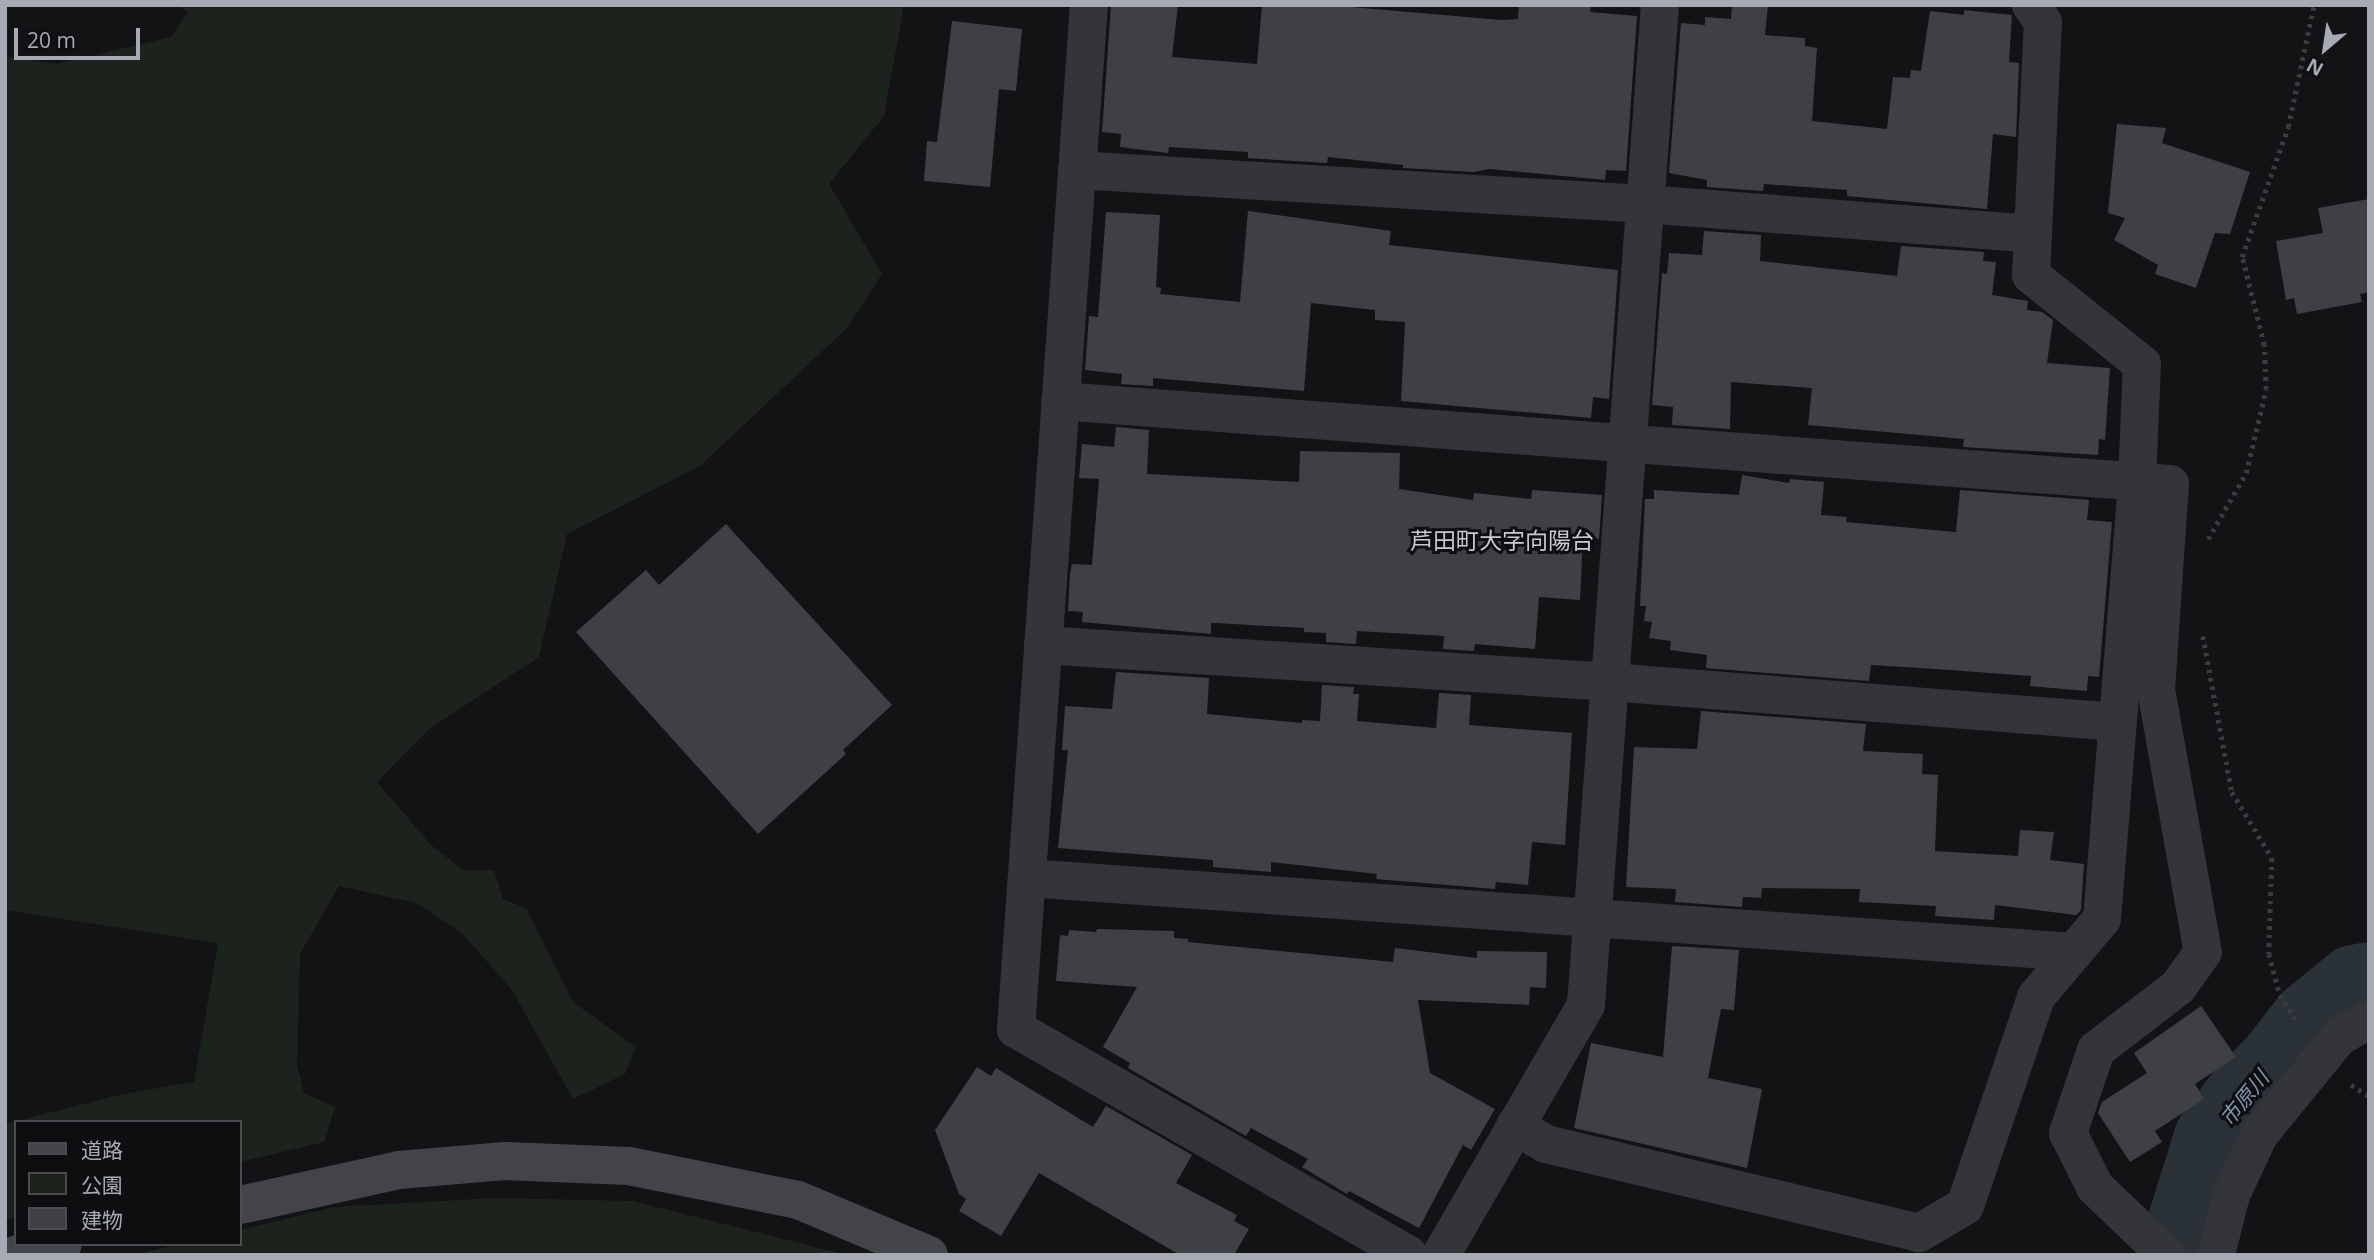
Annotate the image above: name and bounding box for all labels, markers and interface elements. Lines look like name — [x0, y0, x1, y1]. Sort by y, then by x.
scale bar — [18, 14, 144, 58]
north arrow — [2290, 14, 2360, 84]
text: 20 m — [27, 26, 76, 54]
text: N — [2302, 52, 2328, 82]
district label: 芦田町大字向陽台 — [1410, 526, 1594, 554]
water label: 市原川 — [2214, 1066, 2274, 1130]
legend — [14, 1120, 242, 1246]
text: 道路 — [81, 1136, 123, 1164]
text: 公園 — [81, 1171, 123, 1199]
text: 建物 — [81, 1206, 123, 1234]

